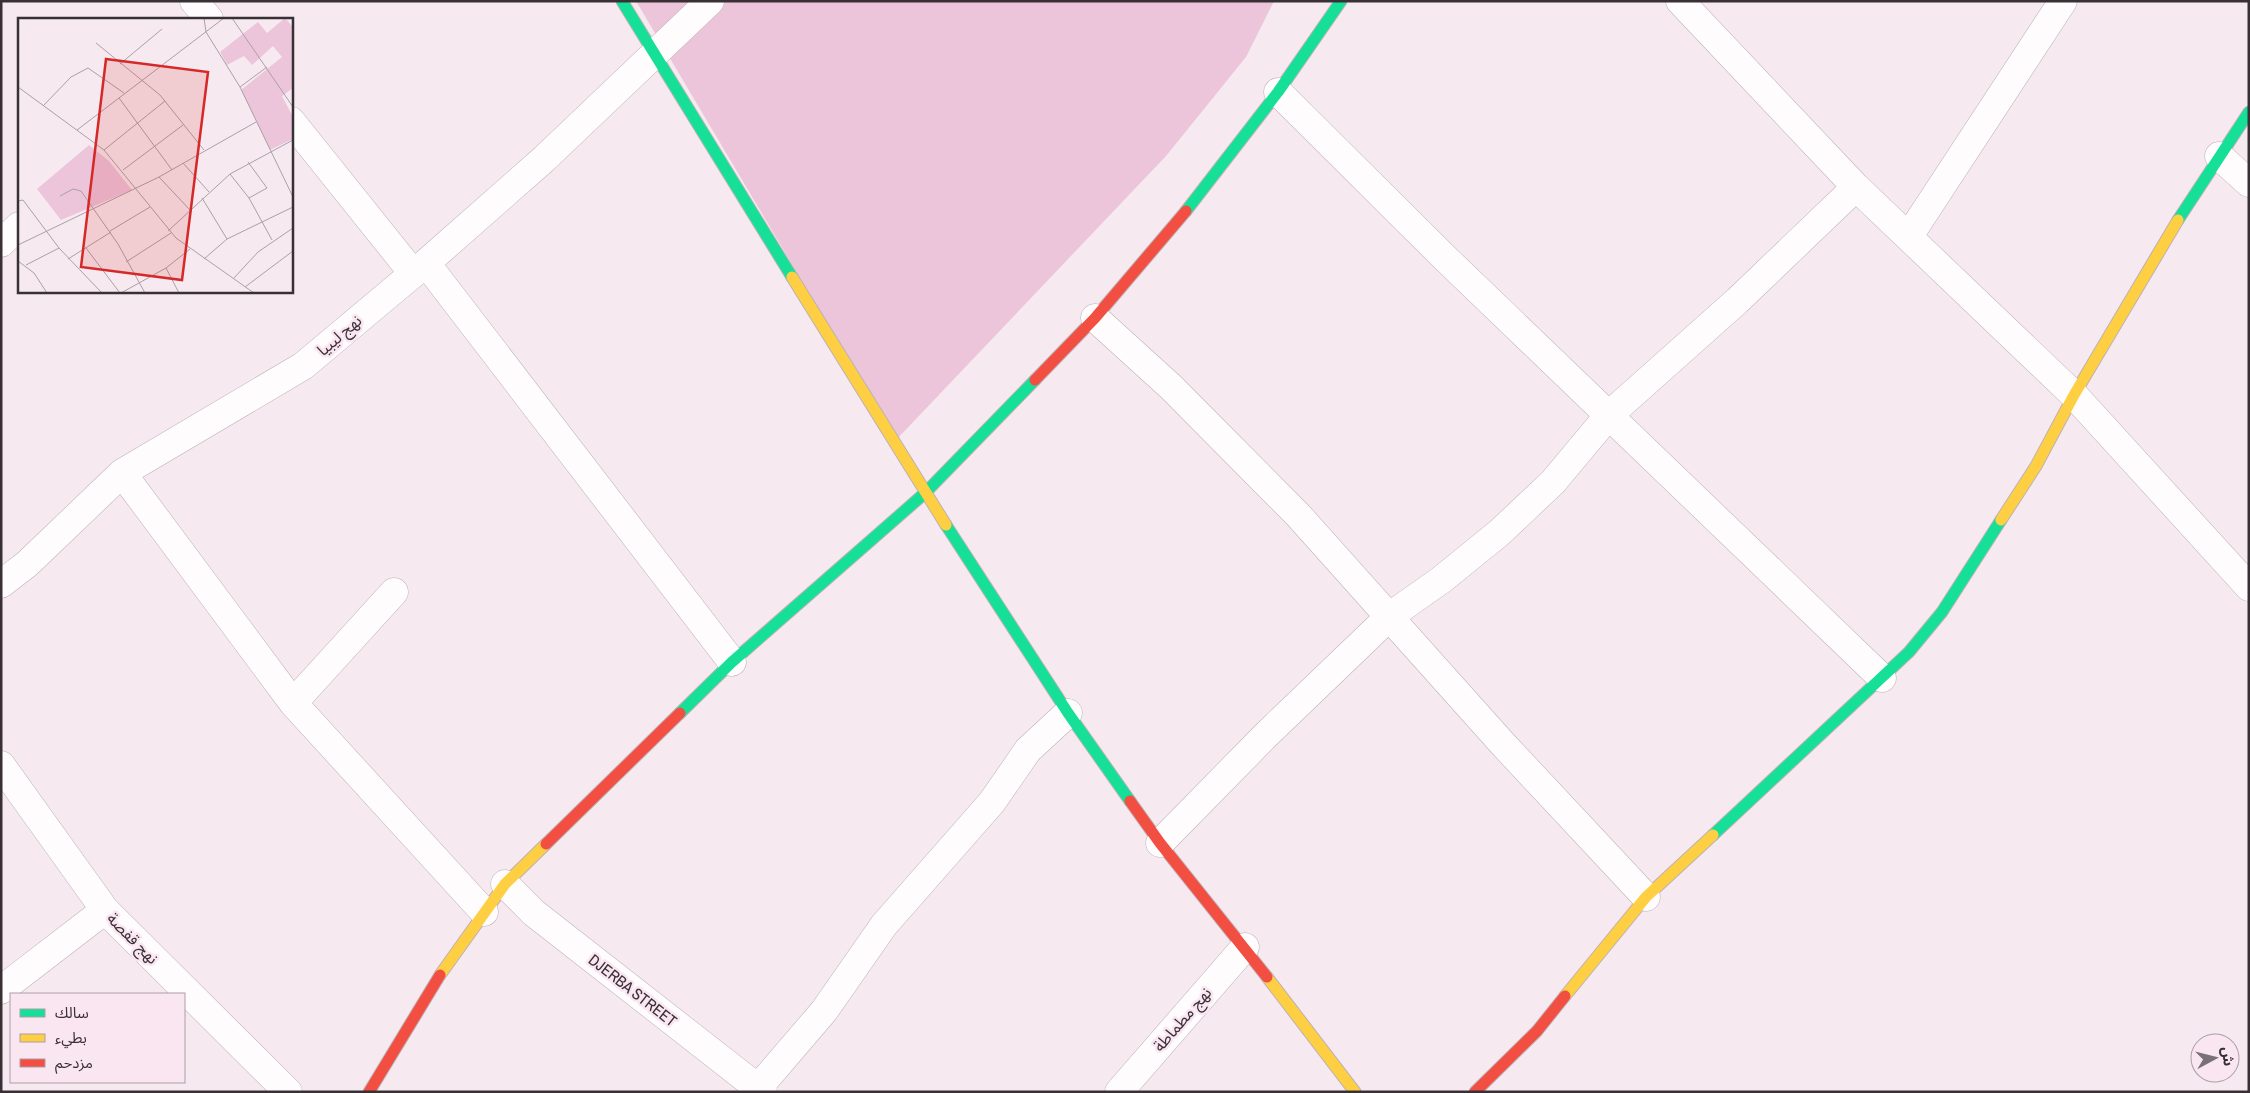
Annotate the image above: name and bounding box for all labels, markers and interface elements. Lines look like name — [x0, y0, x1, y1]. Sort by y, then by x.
inset map — [18, 18, 292, 292]
street label: نهج ليبيا — [312, 309, 367, 362]
street label: نهج قفصة — [101, 907, 164, 970]
street label: DJERBA STREET — [584, 949, 682, 1031]
street label: نهج مطماطة — [1148, 982, 1218, 1057]
legend — [10, 993, 185, 1083]
text: سالك — [55, 1002, 89, 1023]
text: بطيء — [55, 1027, 87, 1049]
north arrow — [2190, 1033, 2240, 1083]
text: ش — [2218, 1046, 2238, 1067]
text: مزدحم — [55, 1052, 93, 1074]

